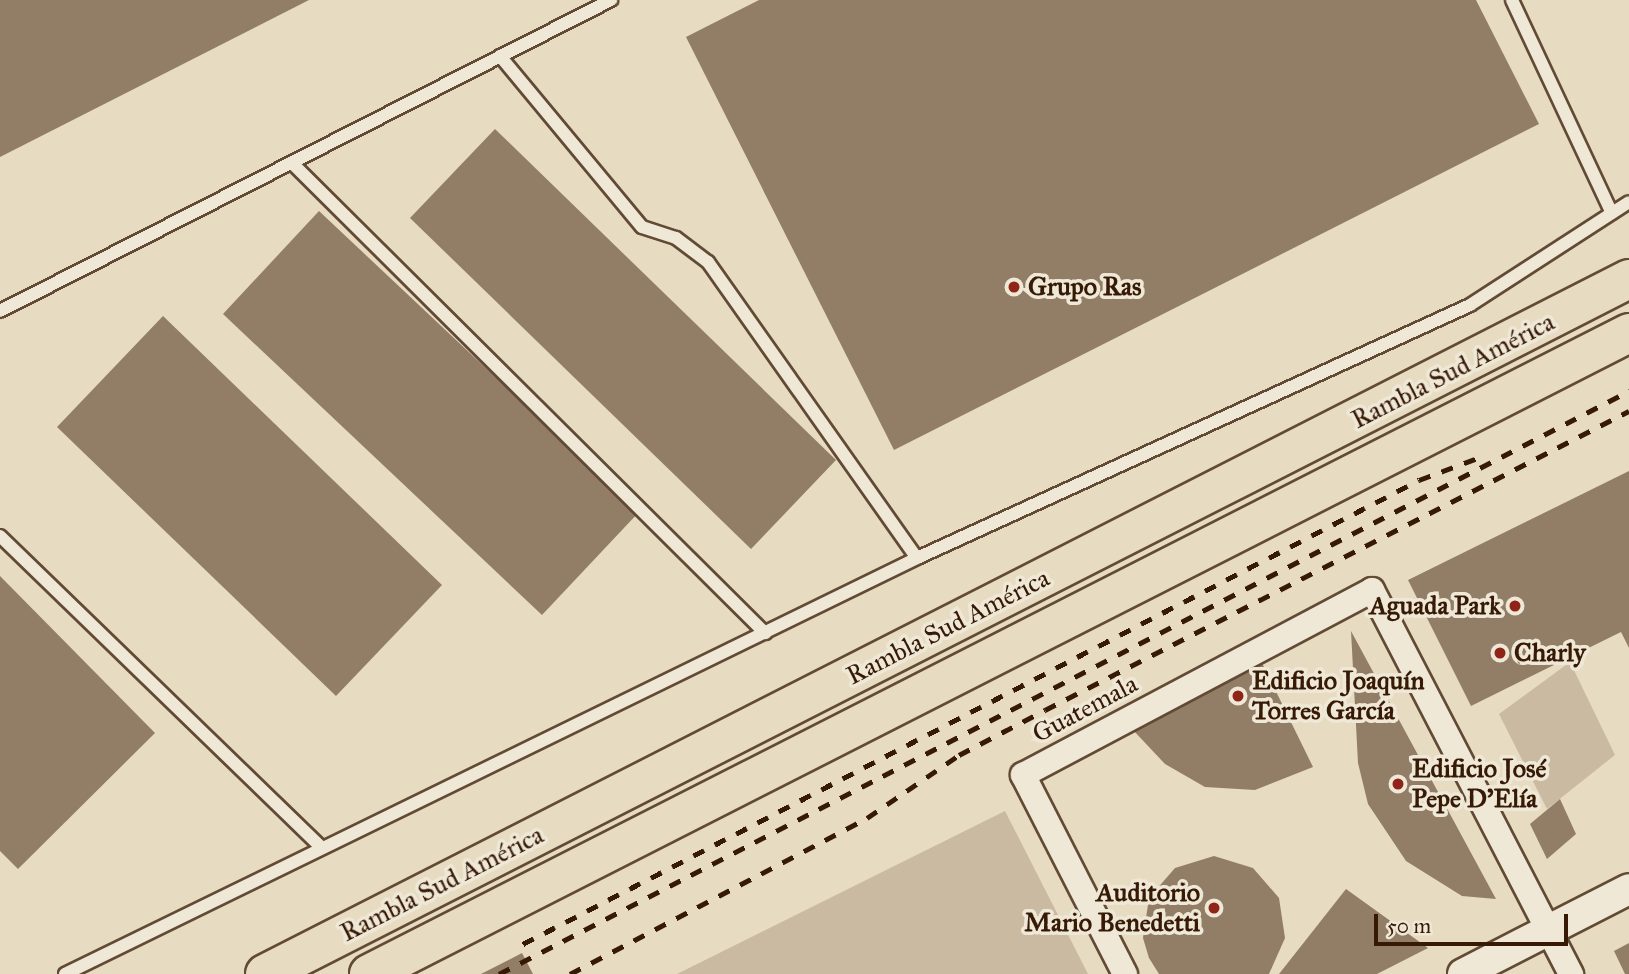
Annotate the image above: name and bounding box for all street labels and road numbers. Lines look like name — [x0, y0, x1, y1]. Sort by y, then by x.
street label: Rambla Sud América — [1346, 306, 1560, 436]
street label: Rambla Sud América — [841, 562, 1055, 692]
street label: Guatemala — [1027, 668, 1143, 750]
street label: Rambla Sud América — [335, 819, 549, 949]

